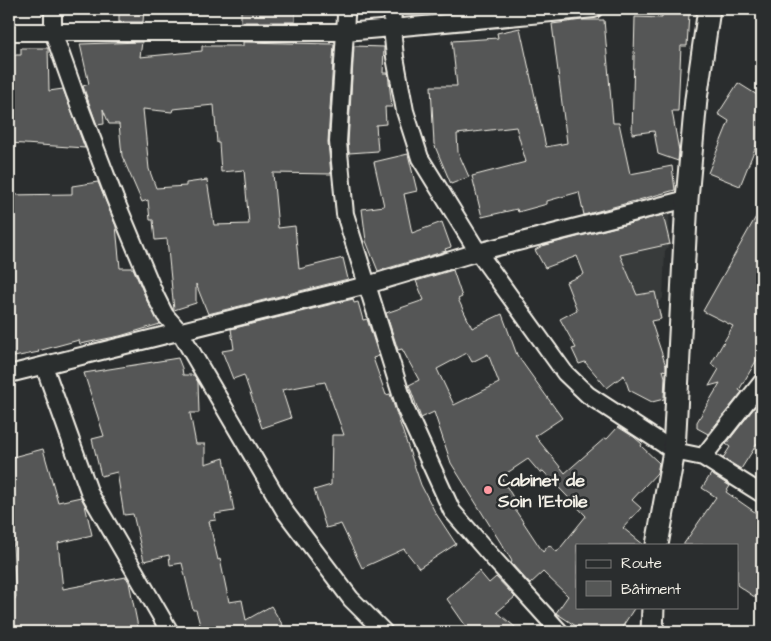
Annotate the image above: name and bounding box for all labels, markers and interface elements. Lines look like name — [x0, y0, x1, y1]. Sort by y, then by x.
place label: Cabinet de Soin l'Etoile — [497, 468, 588, 514]
marker: Cabinet de Soin l'Etoile — [482, 484, 494, 496]
legend — [576, 544, 738, 608]
text: Route — [621, 553, 662, 574]
text: Bâtiment — [621, 579, 681, 600]

